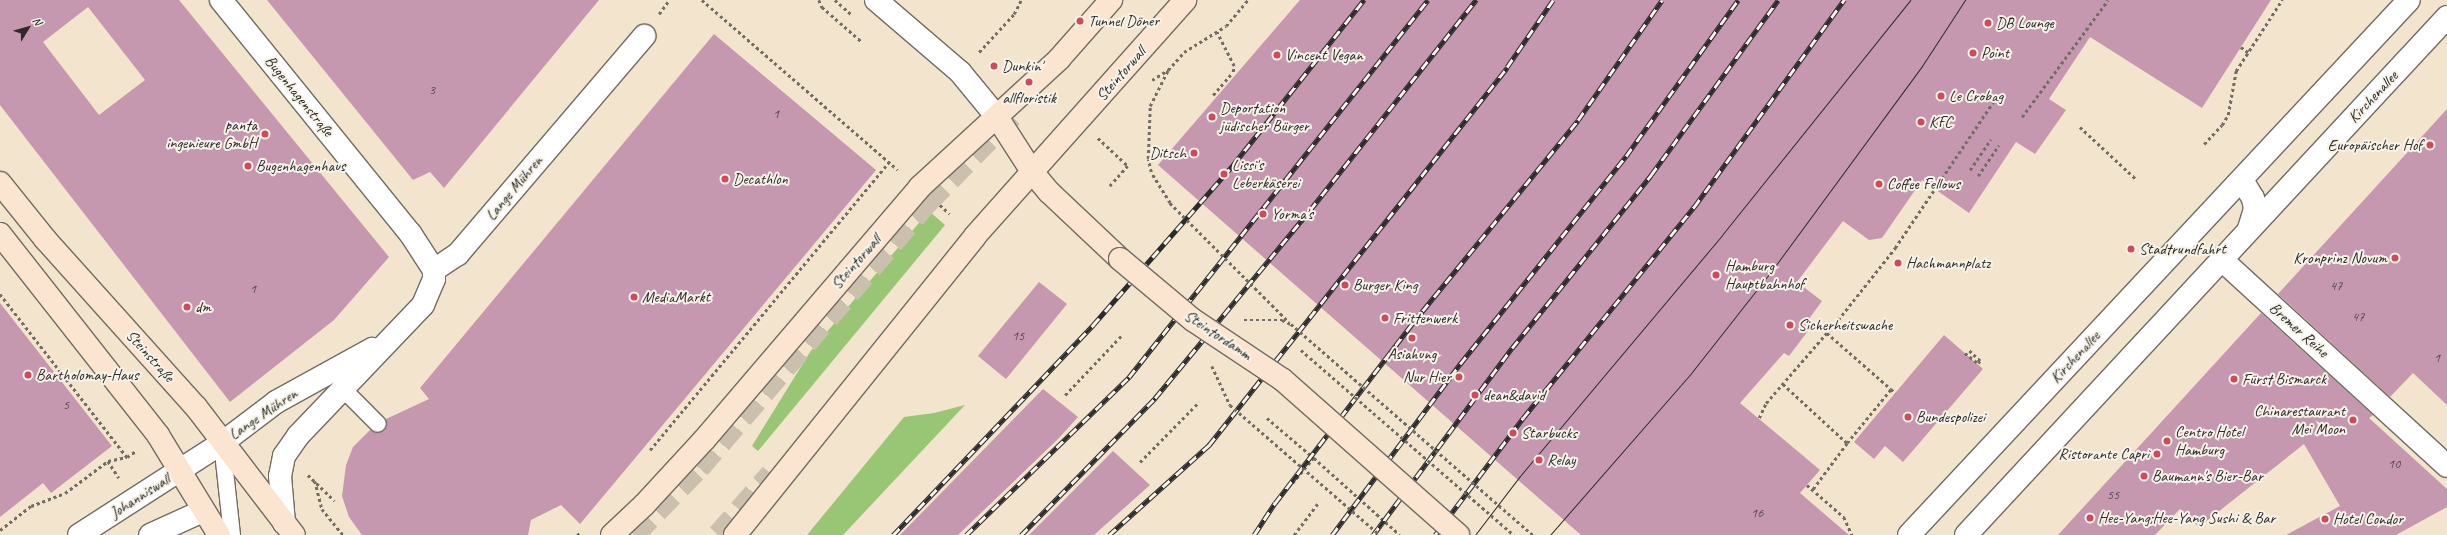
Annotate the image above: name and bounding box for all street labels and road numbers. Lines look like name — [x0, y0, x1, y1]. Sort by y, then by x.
street label: Steintorwall — [1092, 43, 1150, 105]
street label: Bugenhagenstraße — [260, 52, 338, 140]
street label: Kirchenallee — [2344, 67, 2402, 127]
street label: Lange Mühren — [481, 152, 547, 224]
street label: Steintorwall — [827, 231, 885, 293]
street label: Bremer Reihe — [2265, 298, 2333, 362]
street label: Steintordamm — [1181, 306, 1255, 364]
street label: Steinstraße — [122, 326, 178, 386]
street label: Kirchenallee — [2046, 327, 2104, 387]
street label: Lange Mühren — [225, 384, 301, 444]
street label: Johanniswall — [106, 470, 174, 522]

